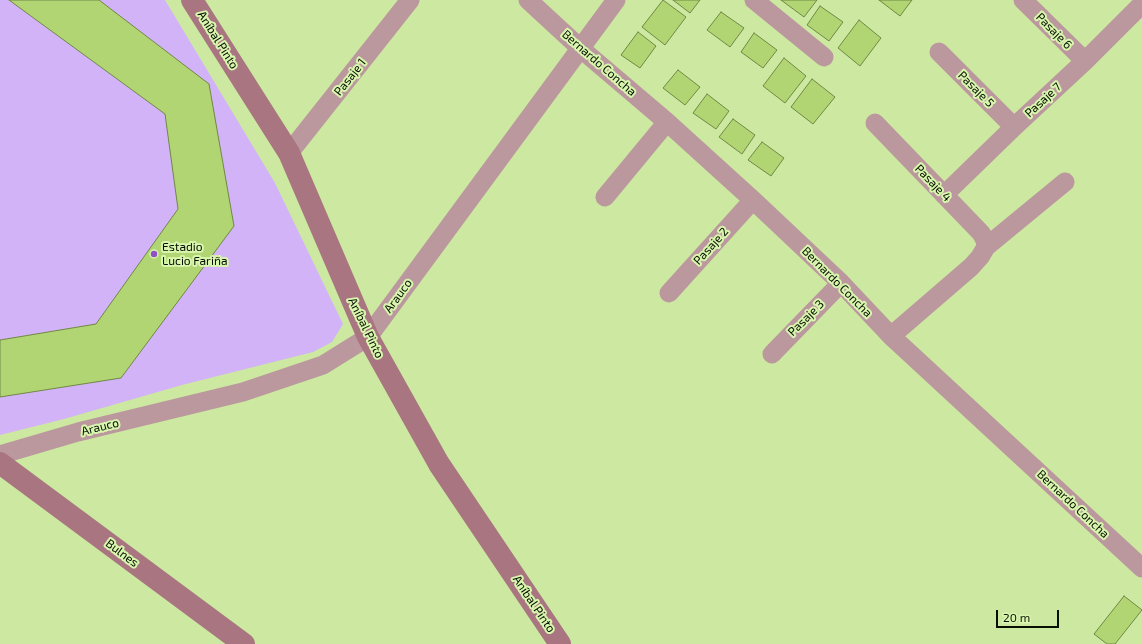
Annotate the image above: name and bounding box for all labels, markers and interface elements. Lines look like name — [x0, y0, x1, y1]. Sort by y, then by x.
street label: Aníbal Pinto — [195, 8, 241, 72]
street label: Pasaje 6 — [1033, 10, 1075, 52]
street label: Bernardo Concha — [559, 27, 639, 99]
street label: Pasaje 1 — [331, 56, 369, 98]
street label: Pasaje 5 — [955, 68, 997, 110]
street label: Pasaje 7 — [1022, 80, 1064, 120]
street label: Pasaje 4 — [912, 162, 954, 204]
street label: Pasaje 2 — [691, 224, 731, 268]
place label: Estadio Lucio Fariña — [162, 240, 227, 268]
street label: Bernardo Concha — [799, 244, 875, 320]
marker: Estadio Lucio Fariña — [149, 249, 159, 259]
street label: Arauco — [381, 276, 415, 316]
street label: Aníbal Pinto — [345, 295, 387, 361]
street label: Pasaje 3 — [785, 297, 827, 339]
street label: Arauco — [80, 415, 120, 439]
street label: Bernardo Concha — [1034, 467, 1112, 541]
street label: Bulnes — [103, 536, 141, 570]
street label: Aníbal Pinto — [510, 573, 558, 635]
scale bar — [998, 602, 1061, 628]
text: 20 m — [1003, 610, 1030, 624]

